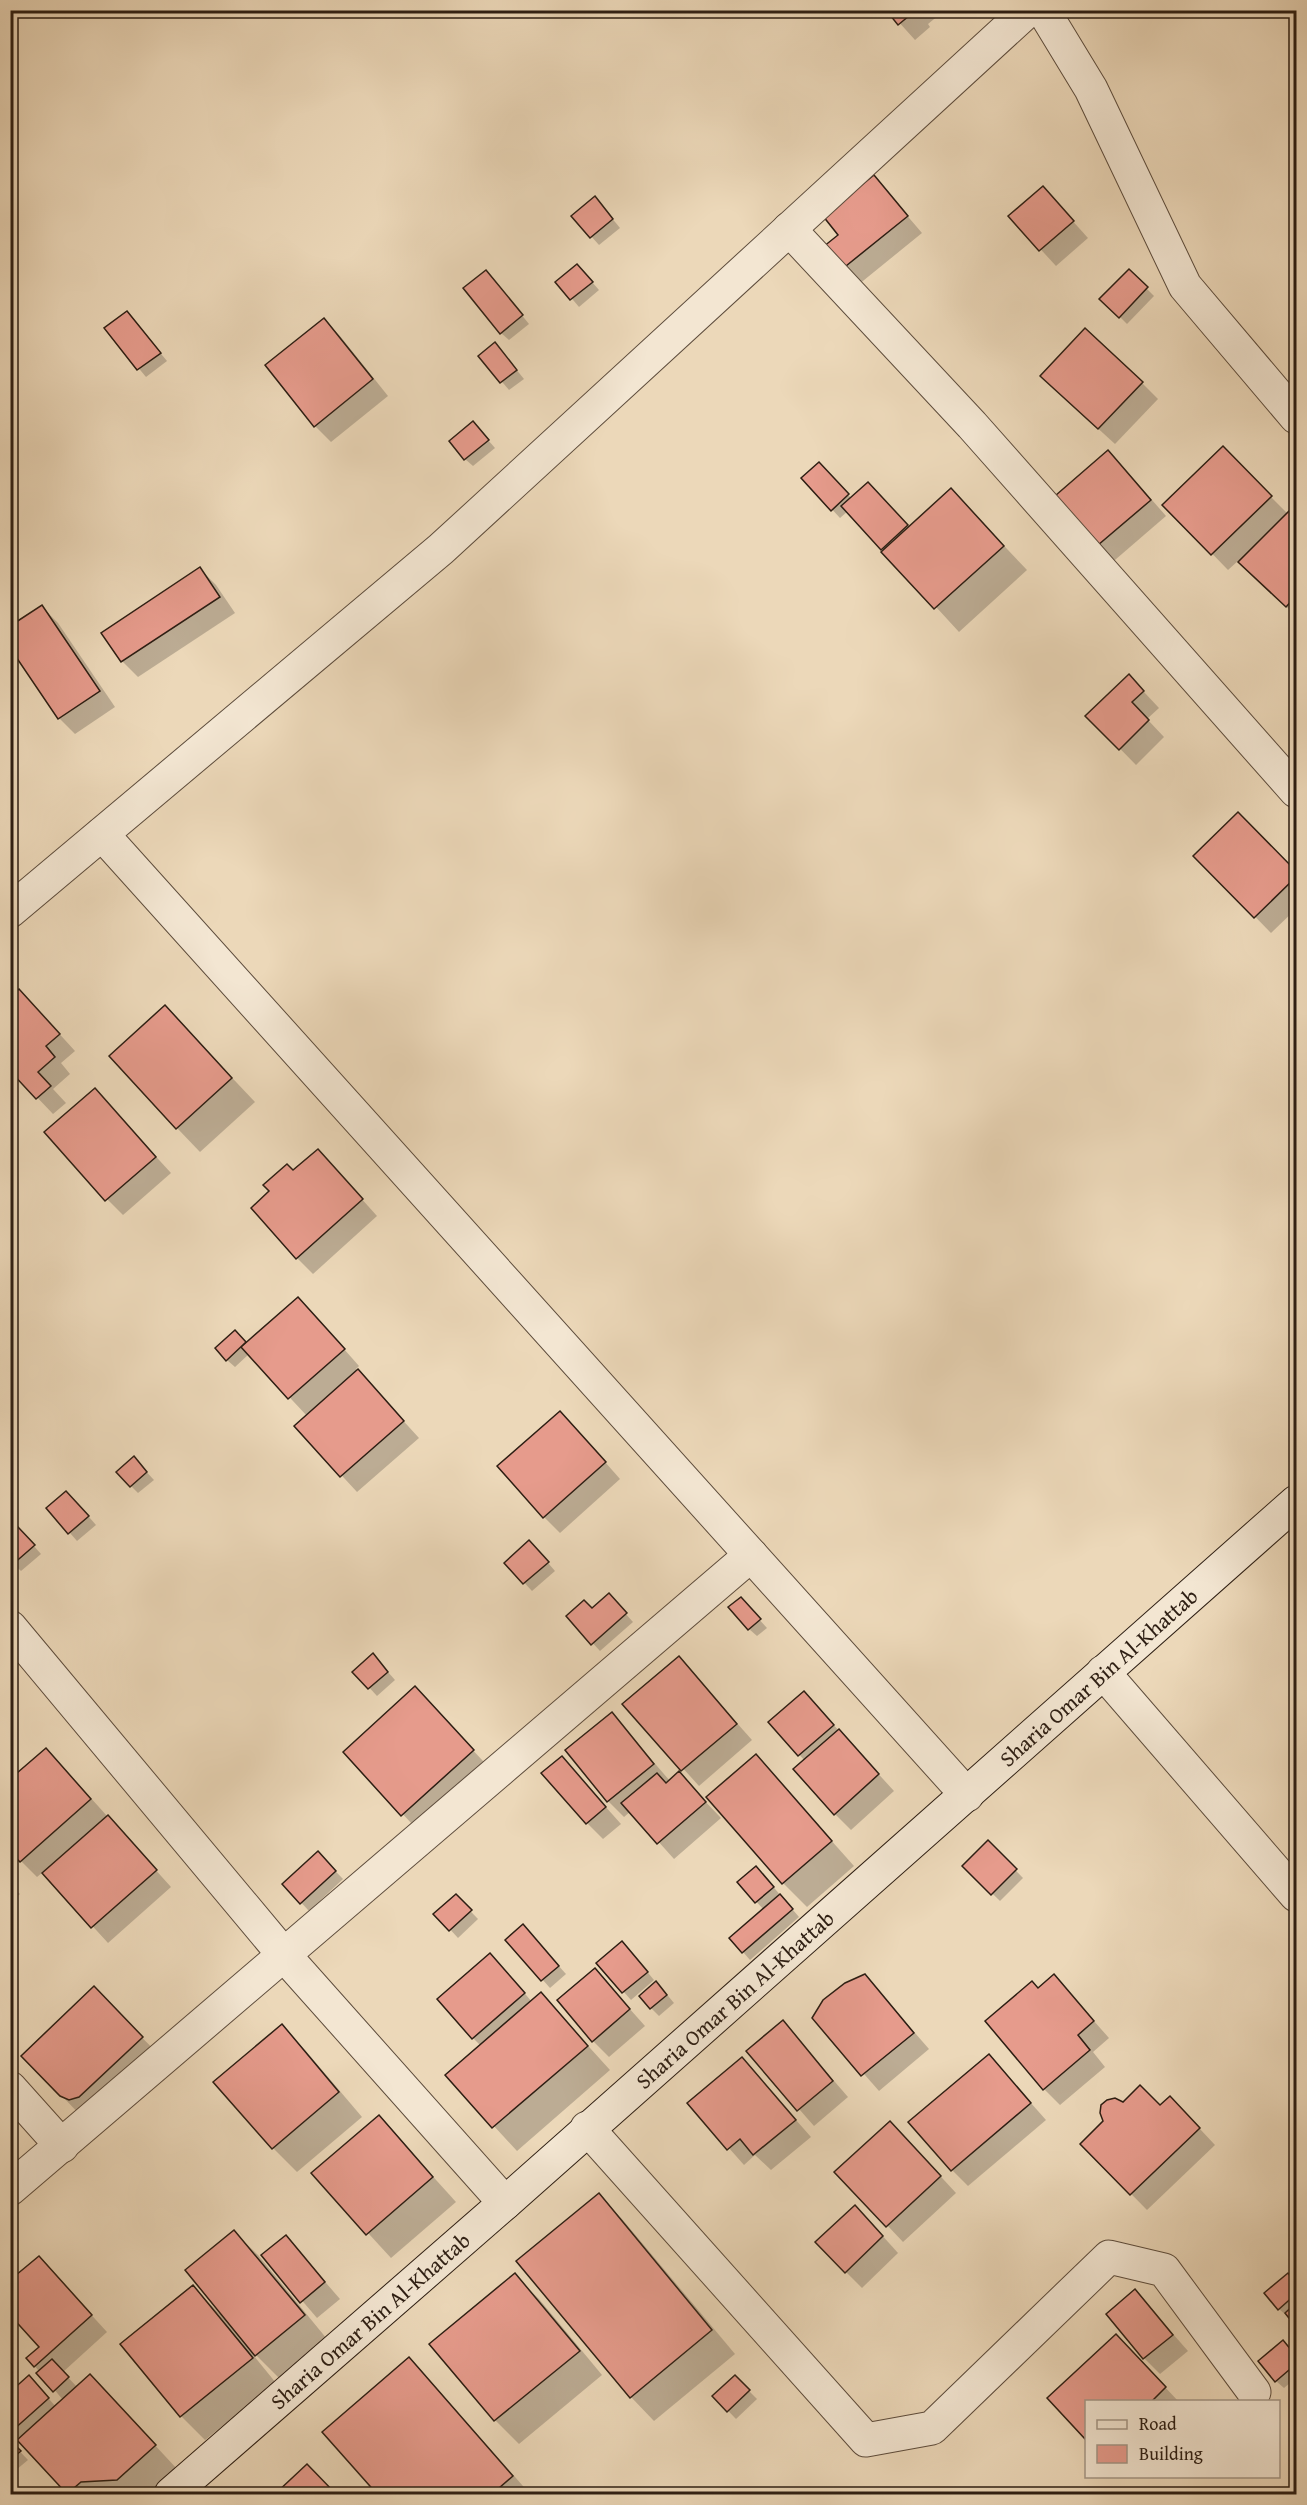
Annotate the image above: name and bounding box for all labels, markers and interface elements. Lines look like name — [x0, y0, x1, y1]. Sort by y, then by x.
street label: Sharia Omar Bin Al-Khattab — [992, 1580, 1205, 1774]
street label: Sharia Omar Bin Al-Khattab — [628, 1903, 841, 2096]
street label: Sharia Omar Bin Al-Khattab — [263, 2224, 477, 2417]
legend — [1085, 2400, 1280, 2478]
text: Road — [1139, 2410, 1177, 2437]
text: Building — [1139, 2440, 1203, 2467]

